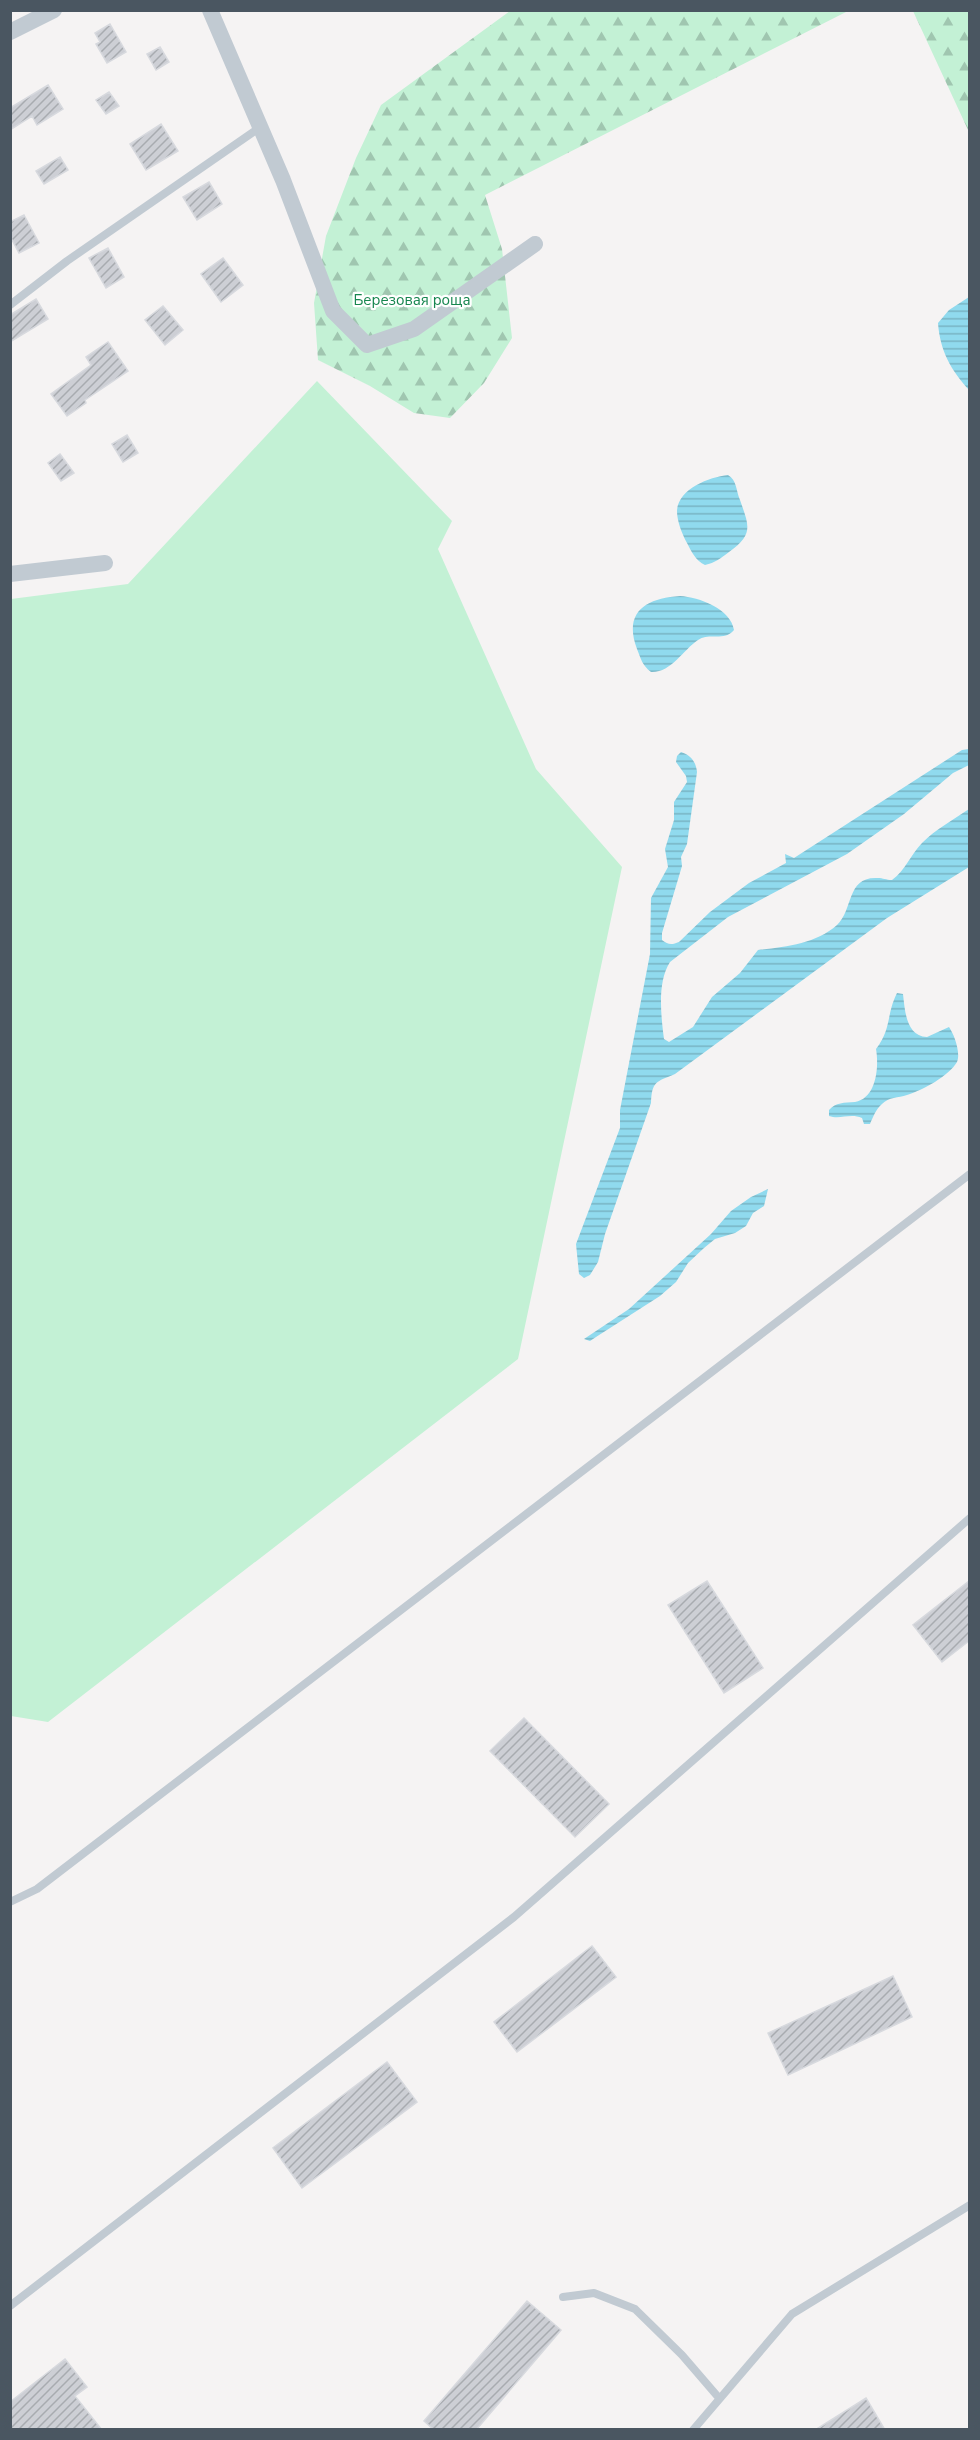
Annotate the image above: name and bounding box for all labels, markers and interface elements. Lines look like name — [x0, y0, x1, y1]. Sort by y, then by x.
park label: Березовая роща — [353, 290, 471, 310]

